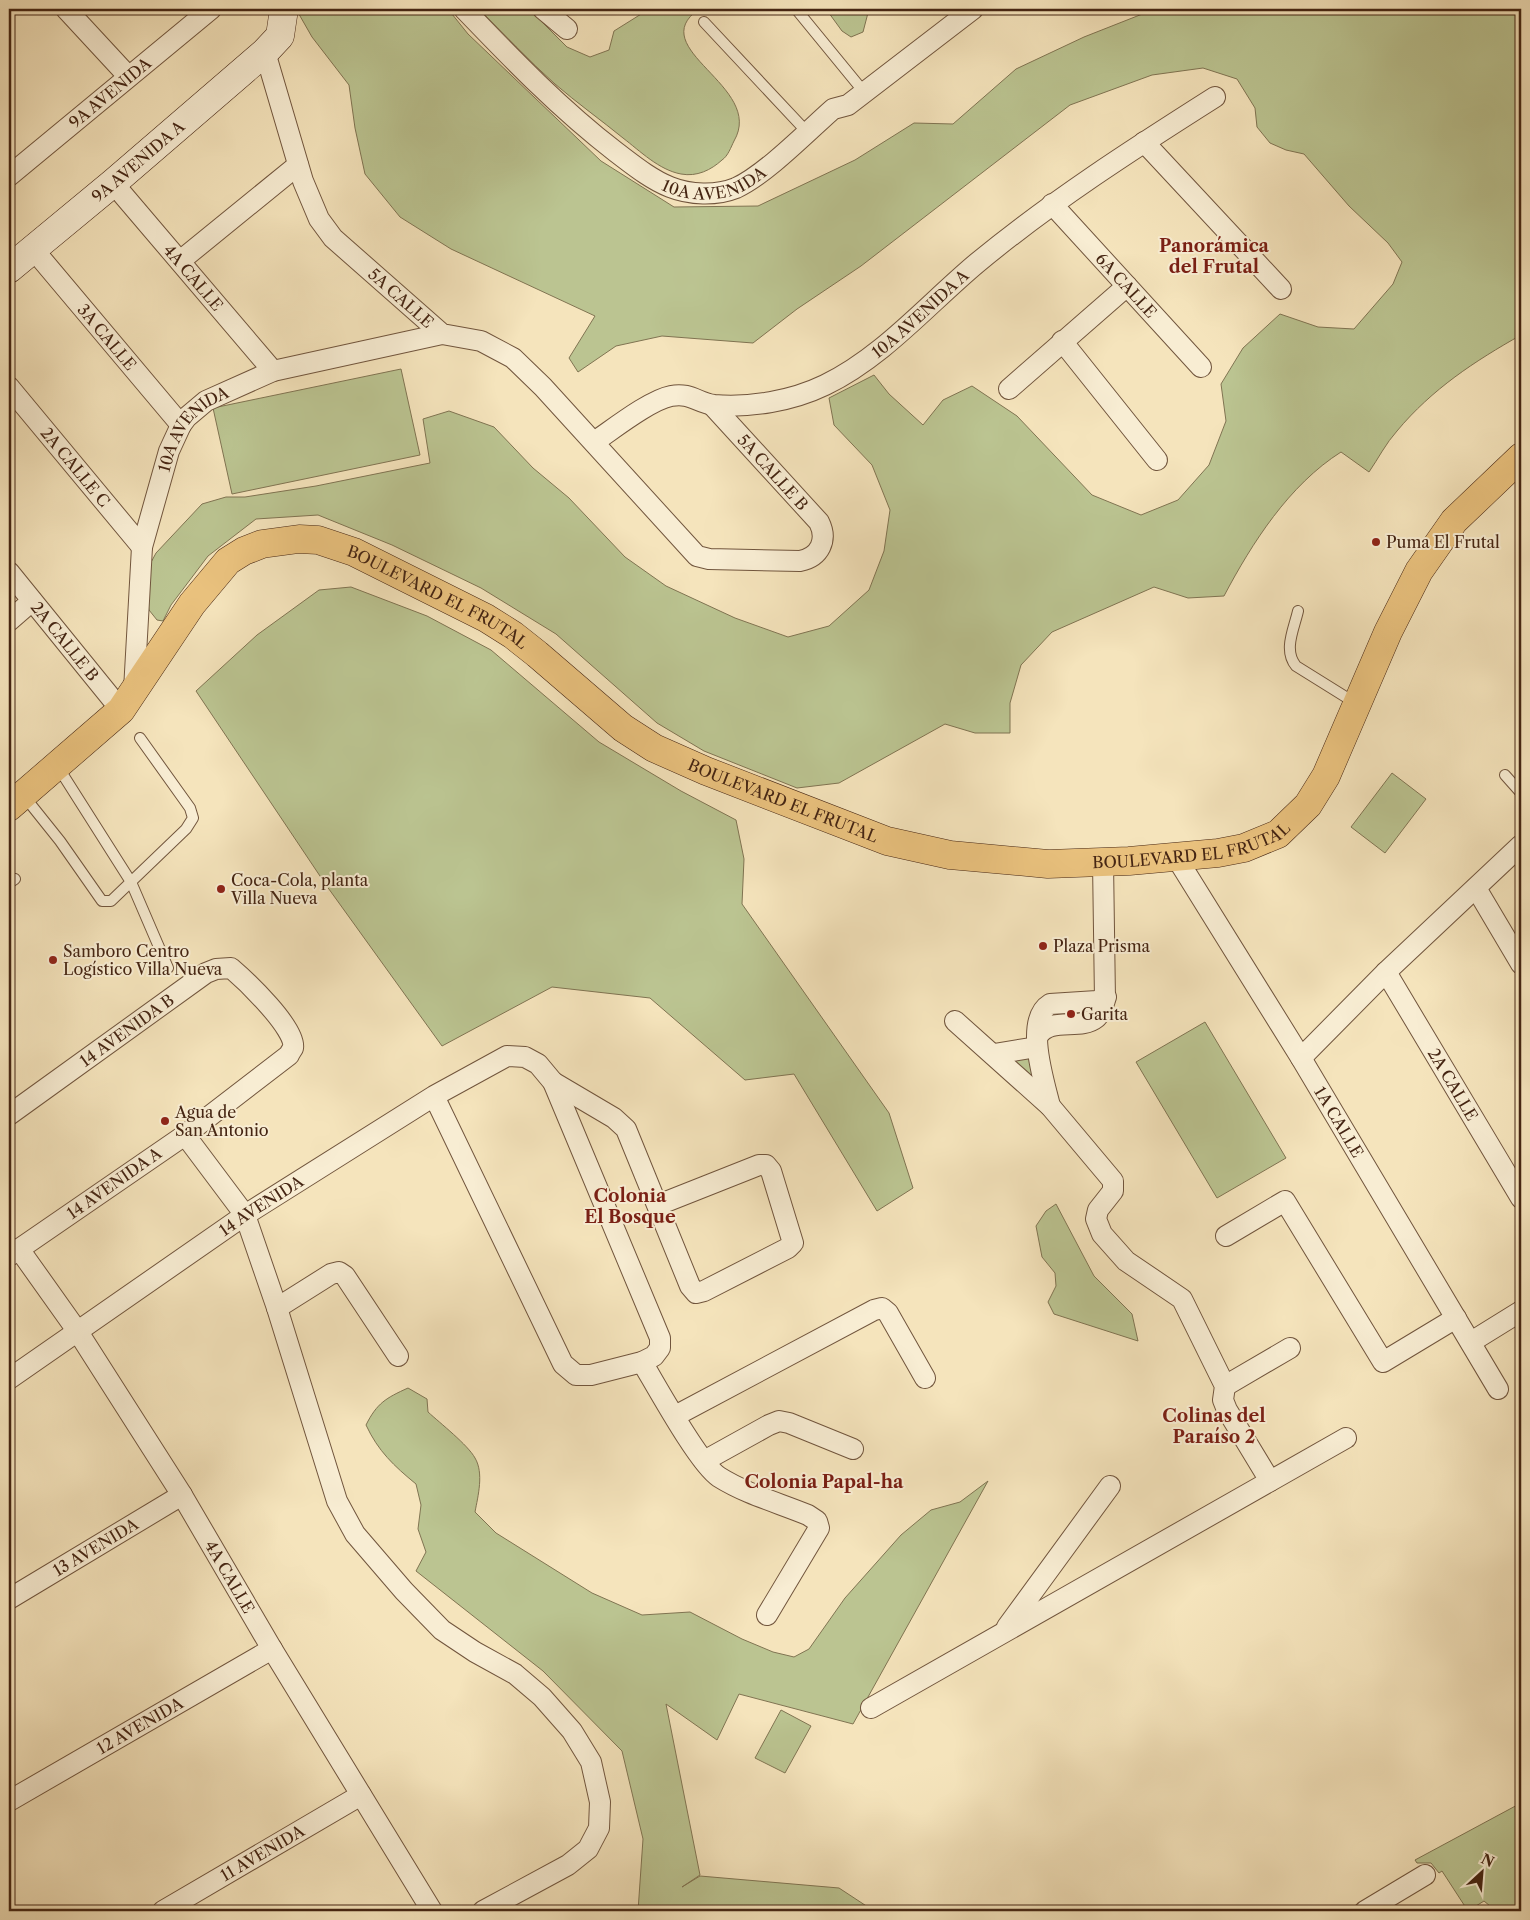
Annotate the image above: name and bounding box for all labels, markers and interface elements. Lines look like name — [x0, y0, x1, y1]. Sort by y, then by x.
street label: 9A AVENIDA — [65, 52, 156, 132]
street label: 9A AVENIDA A — [88, 115, 189, 206]
street label: 10A AVENIDA — [659, 161, 771, 204]
district label: Panorámica del Frutal — [1159, 235, 1270, 278]
street label: 4A CALLE — [159, 240, 227, 315]
street label: 6A CALLE — [1091, 249, 1161, 322]
street label: 5A CALLE — [364, 264, 438, 332]
street label: 10A AVENIDA A — [868, 264, 973, 362]
street label: 3A CALLE — [73, 300, 141, 374]
street label: 10A AVENIDA — [154, 382, 233, 474]
street label: 2A CALLE C — [37, 423, 114, 511]
street label: 5A CALLE B — [734, 430, 812, 514]
place label: Puma El Frutal — [1386, 532, 1500, 552]
marker: Puma El Frutal — [1370, 536, 1382, 548]
street label: BOULEVARD EL FRUTAL — [345, 540, 532, 653]
street label: 2A CALLE B — [27, 597, 103, 685]
street label: BOULEVARD EL FRUTAL — [685, 754, 881, 847]
street label: BOULEVARD EL FRUTAL — [1092, 818, 1295, 872]
place label: Coca-Cola, planta Villa Nueva — [230, 870, 369, 908]
marker: Coca-Cola, planta Villa Nueva — [215, 883, 227, 895]
place label: Plaza Prisma — [1053, 936, 1151, 956]
marker: Plaza Prisma — [1037, 940, 1049, 952]
place label: Samboro Centro Logístico Villa Nueva — [63, 941, 223, 979]
marker: Samboro Centro Logístico Villa Nueva — [47, 954, 59, 966]
street label: 14 AVENIDA B — [76, 990, 178, 1071]
place label: Garita — [1081, 1004, 1129, 1024]
marker: Garita — [1065, 1008, 1077, 1020]
street label: 2A CALLE — [1424, 1045, 1483, 1124]
street label: 1A CALLE — [1310, 1083, 1368, 1161]
place label: Agua de San Antonio — [174, 1102, 269, 1140]
marker: Agua de San Antonio — [159, 1115, 171, 1127]
street label: 14 AVENIDA A — [63, 1142, 166, 1223]
street label: 14 AVENIDA — [215, 1170, 308, 1240]
district label: Colonia El Bosque — [584, 1185, 676, 1228]
district label: Colinas del Paraíso 2 — [1162, 1405, 1266, 1448]
district label: Colonia Papal-ha — [744, 1471, 904, 1493]
street label: 13 AVENIDA — [49, 1513, 143, 1580]
street label: 4A CALLE — [201, 1537, 259, 1617]
street label: 12 AVENIDA — [93, 1692, 187, 1758]
street label: 11 AVENIDA — [217, 1820, 309, 1885]
north arrow — [1458, 1848, 1508, 1898]
text: N — [1478, 1850, 1497, 1871]

